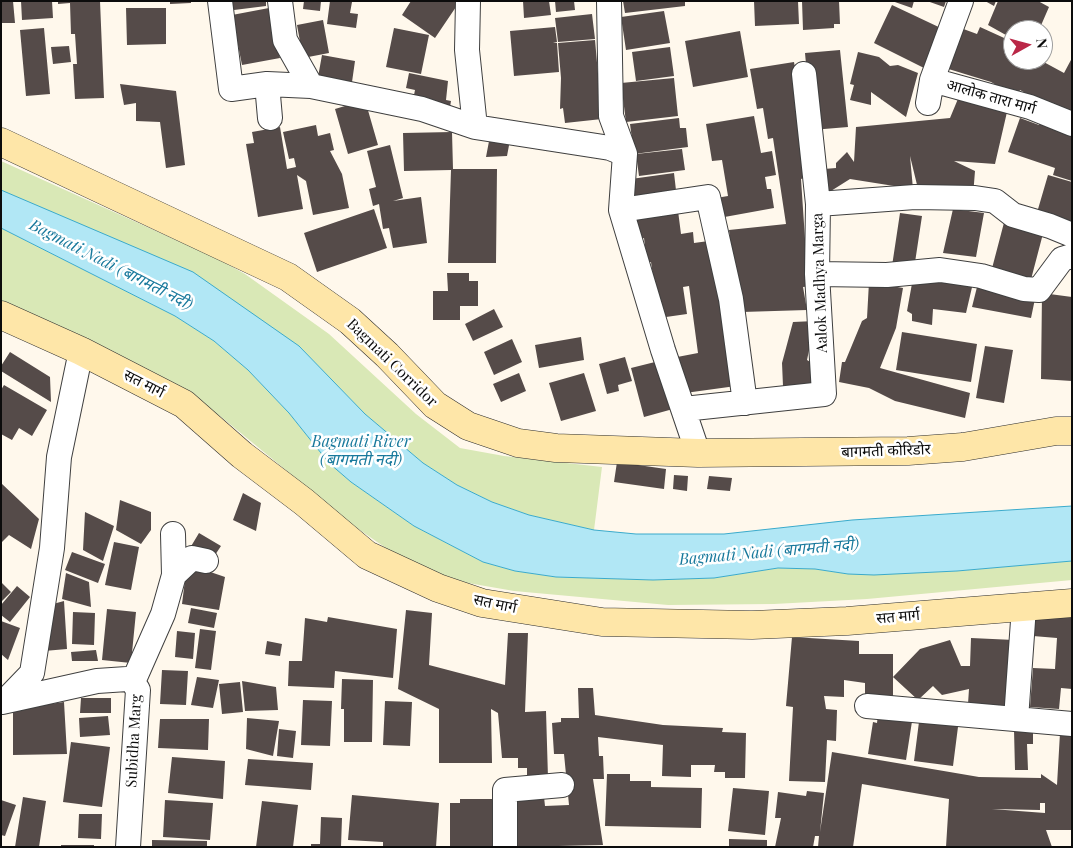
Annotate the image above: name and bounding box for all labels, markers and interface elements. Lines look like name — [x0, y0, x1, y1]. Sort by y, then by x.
north arrow — [1003, 20, 1053, 70]
text: N — [1032, 37, 1052, 49]
street label: आलोक तारा मार्ग — [944, 76, 1038, 118]
street label: Aalok Madhya Marga — [809, 213, 831, 353]
water label: Bagmati Nadi (बागमती नदी) — [26, 215, 196, 315]
street label: Bagmati Corridor — [343, 315, 441, 411]
street label: सत मार्ग — [120, 366, 168, 402]
water label: Bagmati River (बागमती नदी) — [312, 432, 410, 470]
street label: बागमती कोरिडोर — [841, 440, 931, 462]
water label: Bagmati Nadi (बागमती नदी) — [678, 535, 860, 569]
street label: सत मार्ग — [472, 591, 518, 617]
street label: सत मार्ग — [875, 606, 921, 628]
street label: Subidha Marg — [123, 694, 145, 788]

